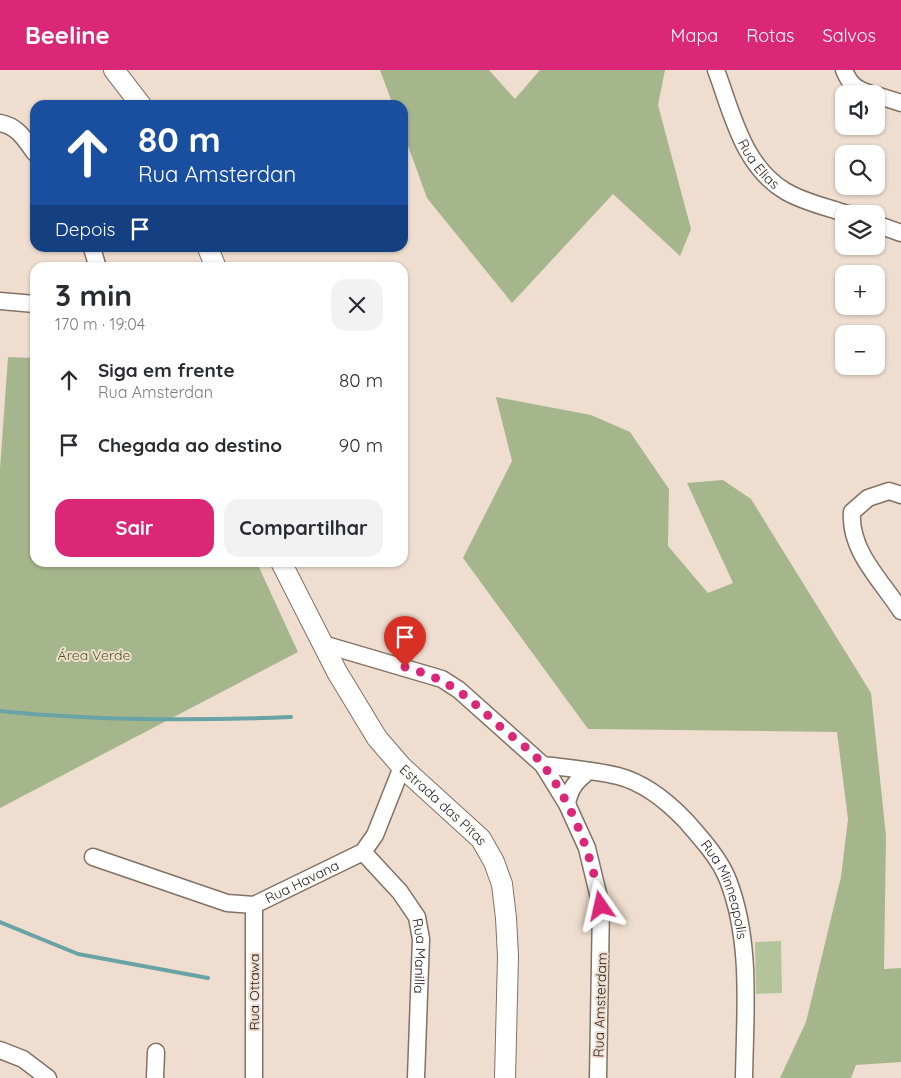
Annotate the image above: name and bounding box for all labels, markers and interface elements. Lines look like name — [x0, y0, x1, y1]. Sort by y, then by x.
text: Beeline — [25, 20, 110, 50]
text: Mapa — [671, 24, 718, 47]
text: Rotas — [746, 24, 795, 47]
text: Salvos — [823, 24, 876, 47]
map controls — [835, 85, 885, 375]
button: sound — [835, 85, 885, 135]
text: 80 m — [138, 117, 221, 161]
icon: ahead — [55, 120, 120, 185]
street label: Rua Elias — [734, 136, 783, 193]
button: search — [835, 145, 885, 195]
text: Rua Amsterdan — [138, 160, 296, 188]
button: layers — [835, 205, 885, 255]
icon: arrive — [126, 215, 154, 243]
text: Depois — [55, 217, 116, 241]
button: + — [835, 265, 885, 315]
text: 3 min — [55, 276, 132, 314]
button: close — [331, 279, 383, 331]
text: 170 m · 19:04 — [55, 314, 145, 334]
button: − — [835, 325, 885, 375]
text: Siga em frente — [98, 358, 235, 382]
icon: ahead — [55, 366, 83, 394]
text: 80 m — [339, 368, 383, 392]
text: Rua Amsterdan — [98, 382, 213, 402]
icon: arrive — [55, 431, 83, 459]
text: Chegada ao destino — [98, 433, 282, 457]
text: 90 m — [339, 433, 383, 457]
button: Sair — [55, 499, 214, 557]
button: Compartilhar — [224, 499, 383, 557]
pin — [384, 616, 426, 667]
icon: arrive — [391, 623, 419, 651]
park label: Área Verde — [58, 646, 130, 664]
street label: Estrada das Pitas — [396, 760, 491, 848]
street label: Rua Minneapolis — [697, 836, 751, 940]
street label: Rua Havana — [262, 856, 342, 907]
position arrow — [574, 879, 626, 931]
street label: Rua Manilla — [408, 917, 430, 994]
street label: Rua Amsterdam — [589, 952, 611, 1058]
street label: Rua Ottawa — [245, 953, 263, 1031]

